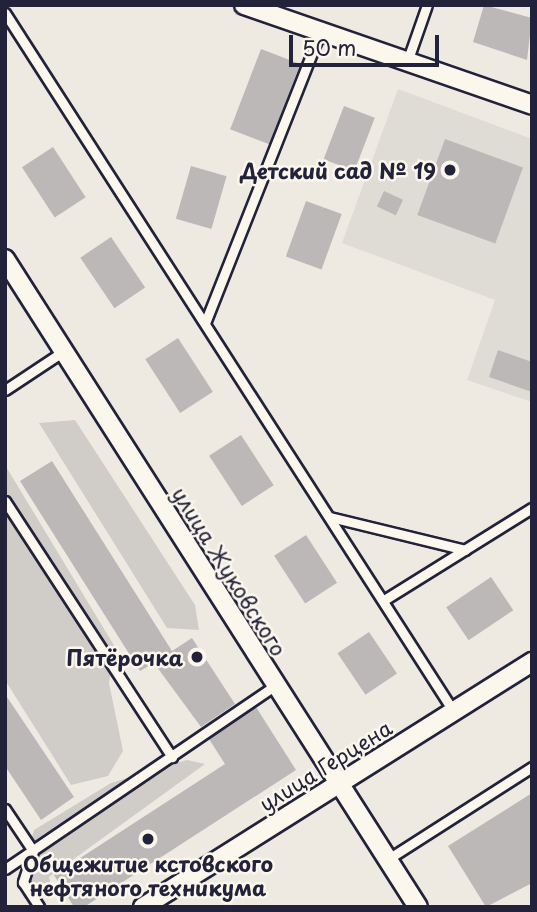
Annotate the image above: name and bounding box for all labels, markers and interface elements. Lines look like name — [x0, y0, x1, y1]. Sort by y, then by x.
scale bar — [292, 21, 442, 65]
text: 50 m — [302, 31, 356, 63]
place label: Детский сад № 19 — [239, 157, 436, 183]
marker: Детский сад № 19 — [442, 162, 458, 178]
street label: улица Жуковского — [168, 481, 292, 661]
place label: Пятёрочка — [66, 644, 183, 670]
marker: Пятёрочка — [189, 649, 205, 665]
street label: улица Герцена — [254, 714, 396, 816]
marker: Общежитие кстовского нефтяного техникума — [140, 831, 156, 847]
place label: Общежитие кстовского нефтяного техникума — [22, 850, 274, 900]

